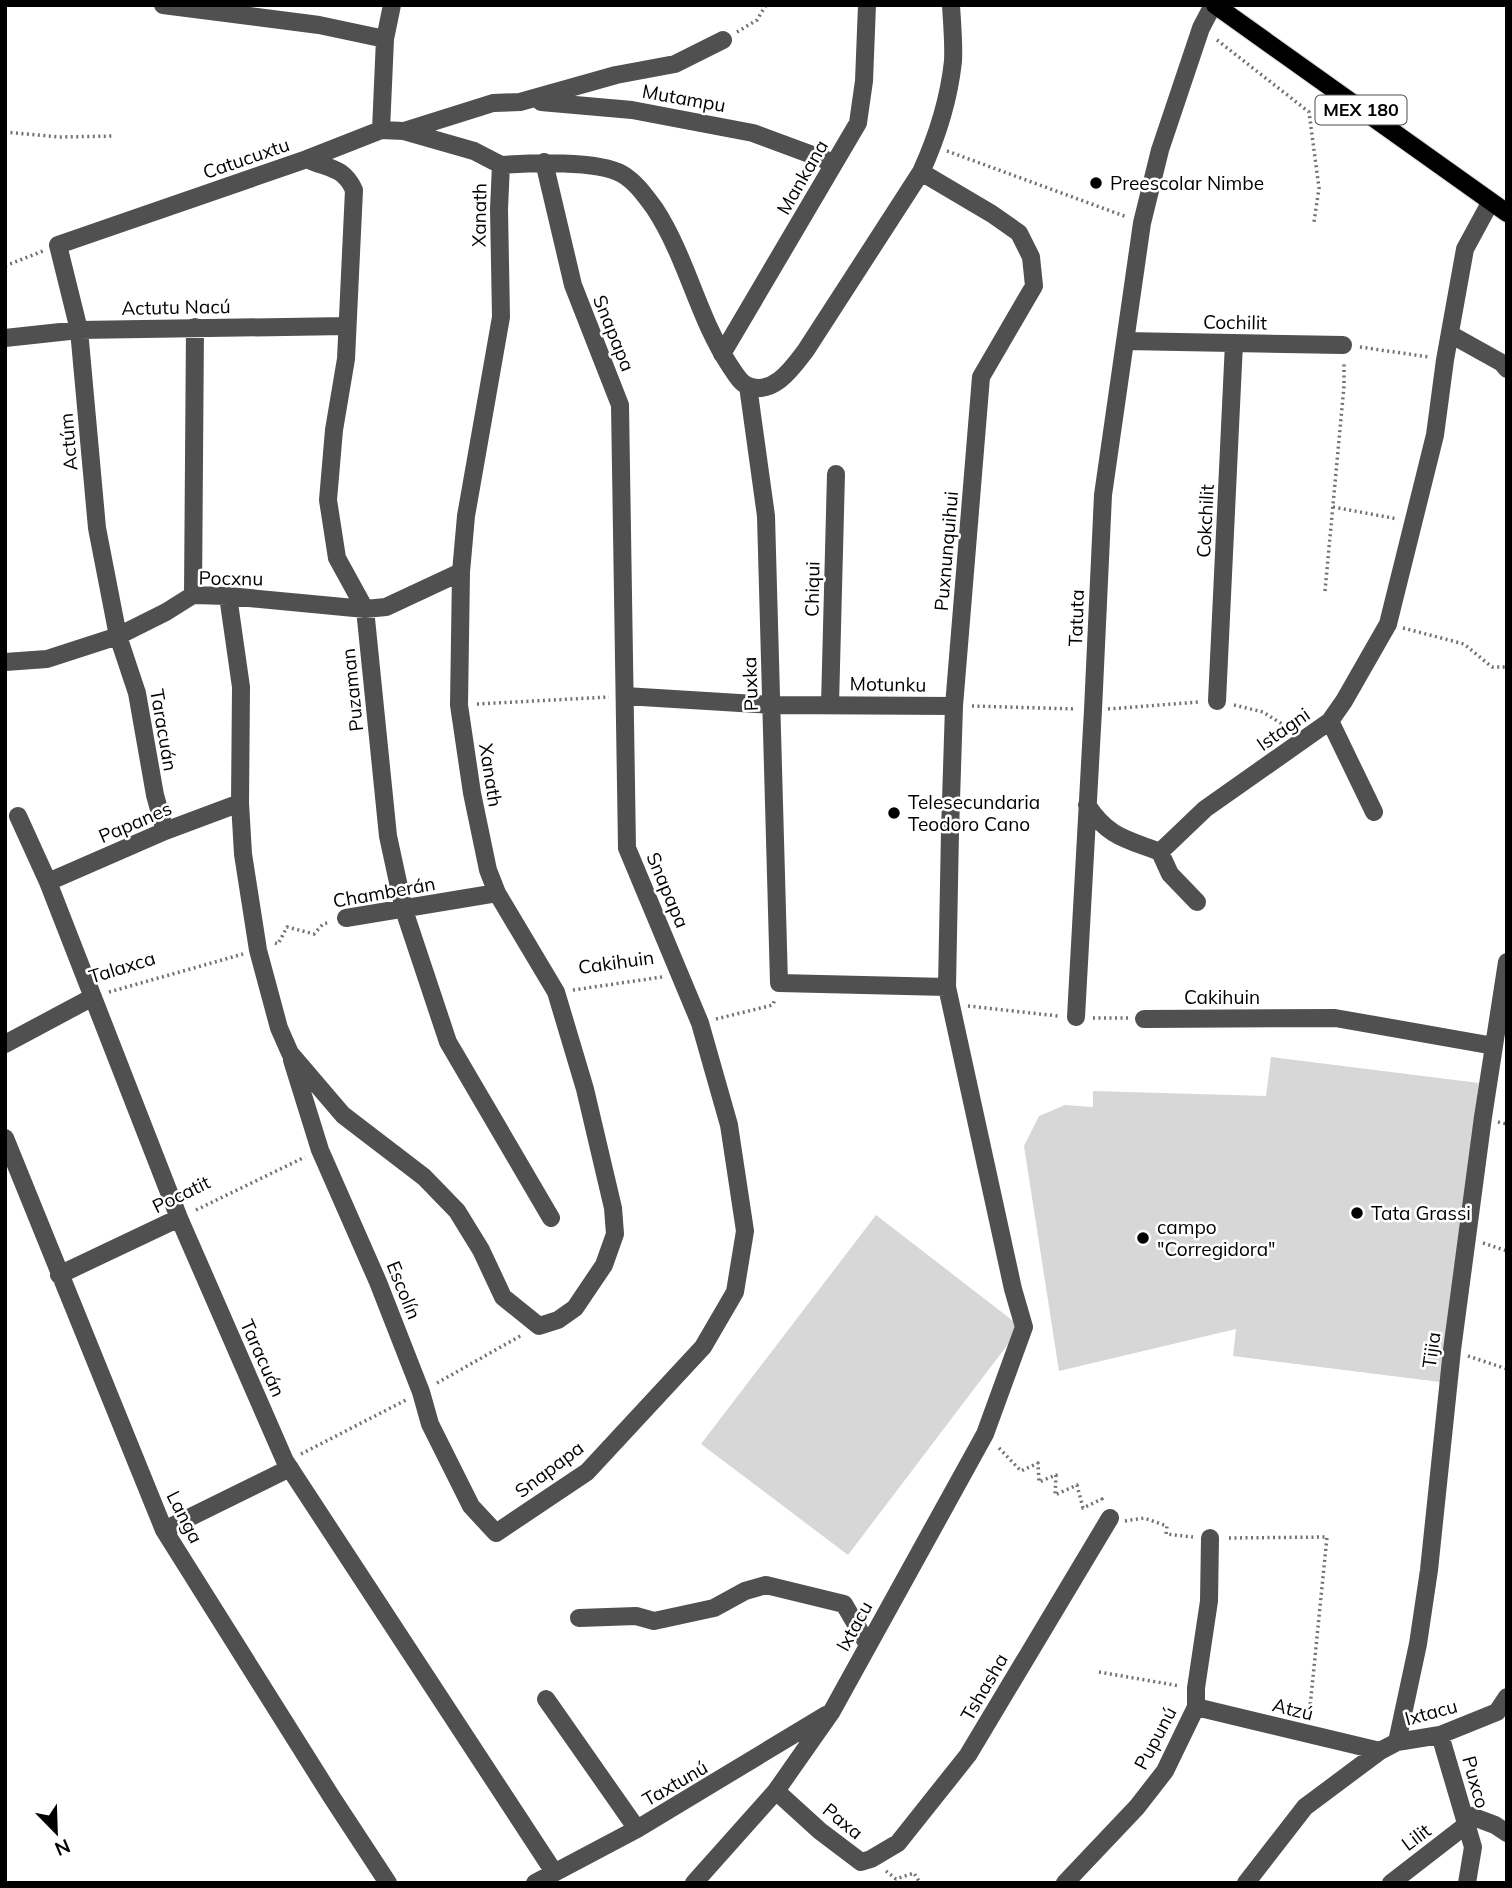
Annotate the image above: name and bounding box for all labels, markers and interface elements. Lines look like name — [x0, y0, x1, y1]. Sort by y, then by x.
street label: Mutampu — [640, 79, 728, 117]
road number: MEX 180 — [1316, 96, 1406, 124]
street label: Catucuxtu — [200, 132, 292, 184]
street label: Mankana — [771, 135, 833, 219]
place label: Preescolar Nimbe — [1110, 171, 1264, 195]
marker: Preescolar Nimbe — [1088, 175, 1104, 191]
street label: Xanath — [466, 183, 492, 247]
street label: Snapapa — [588, 291, 640, 375]
street label: Actutu Nacú — [121, 294, 231, 320]
street label: Cochilit — [1203, 309, 1268, 335]
street label: Actúm — [54, 412, 82, 472]
street label: Cokchilit — [1191, 483, 1219, 558]
street label: Puxnunquihui — [929, 490, 963, 612]
street label: Chiqui — [800, 561, 824, 617]
street label: Pocxnu — [198, 565, 264, 591]
street label: Tatuta — [1063, 589, 1089, 647]
street label: Puzaman — [336, 647, 368, 733]
street label: Puxka — [737, 656, 763, 712]
street label: Motunku — [850, 671, 926, 697]
street label: Taracuán — [145, 687, 183, 773]
street label: Istagni — [1252, 702, 1314, 756]
street label: Xanath — [474, 741, 508, 809]
place label: Telesecundaria Teodoro Cano — [908, 790, 1040, 836]
street label: Papanes — [95, 796, 175, 848]
marker: Telesecundaria Teodoro Cano — [886, 805, 902, 821]
street label: Snapapa — [641, 848, 695, 932]
street label: Chamberán — [331, 871, 437, 913]
street label: Cakihuin — [577, 945, 655, 979]
street label: Talaxca — [86, 946, 158, 988]
street label: Cakihuin — [1184, 985, 1260, 1009]
street label: Pocatit — [148, 1170, 214, 1218]
place label: Tata Grassi — [1371, 1201, 1471, 1225]
marker: Tata Grassi — [1349, 1205, 1365, 1221]
place label: campo "Corregidora" — [1157, 1215, 1276, 1261]
marker: campo "Corregidora" — [1135, 1230, 1151, 1246]
street label: Escolín — [382, 1257, 426, 1323]
street label: Taracuán — [235, 1315, 291, 1401]
street label: Tijia — [1417, 1330, 1445, 1370]
street label: Snapapa — [510, 1435, 588, 1503]
street label: Langa — [162, 1487, 208, 1547]
street label: Ixtacu — [831, 1597, 877, 1655]
street label: Tshasha — [955, 1649, 1013, 1725]
street label: Atzú — [1270, 1692, 1316, 1726]
street label: Ixtacu — [1402, 1693, 1460, 1731]
street label: Pupunú — [1129, 1702, 1181, 1774]
street label: Puxco — [1457, 1753, 1495, 1811]
street label: Taxtunú — [638, 1755, 712, 1811]
north arrow — [21, 1797, 91, 1867]
street label: Paxa — [818, 1798, 868, 1844]
street label: Lilit — [1397, 1818, 1436, 1856]
text: N — [51, 1834, 74, 1861]

